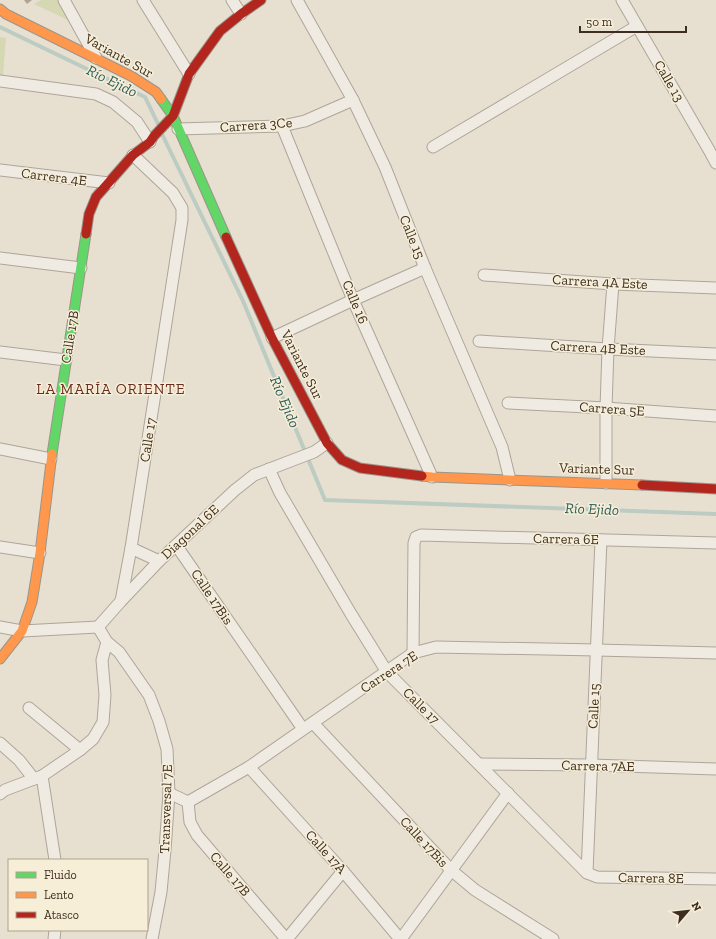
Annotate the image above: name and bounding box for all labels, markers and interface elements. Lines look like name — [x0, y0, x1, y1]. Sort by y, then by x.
scale bar — [580, 8, 686, 34]
text: 50 m — [586, 15, 613, 29]
street label: Variante Sur — [81, 30, 156, 82]
street label: Calle 13 — [650, 57, 688, 105]
water label: Río Ejido — [84, 61, 140, 101]
street label: Carrera 3Ce — [219, 114, 293, 136]
street label: Carrera 4E — [20, 165, 88, 189]
street label: Calle 15 — [396, 213, 428, 261]
street label: Carrera 4A Este — [552, 271, 649, 293]
street label: Calle 16 — [338, 278, 372, 326]
street label: Calle 17B — [57, 309, 83, 365]
street label: Variante Sur — [277, 327, 327, 403]
street label: Carrera 4B Este — [550, 337, 646, 359]
water label: Río Ejido — [266, 374, 304, 430]
district label: LA MARÍA ORIENTE — [36, 380, 186, 398]
street label: Carrera 5E — [579, 398, 645, 420]
street label: Calle 17 — [136, 416, 160, 463]
street label: Variante Sur — [558, 459, 635, 479]
water label: Río Ejido — [565, 499, 619, 519]
street label: Diagonal 6E — [158, 501, 222, 563]
street label: Carrera 6E — [533, 530, 599, 548]
street label: Calle 17Bis — [187, 566, 237, 628]
street label: Carrera 7E — [357, 647, 421, 697]
street label: Calle 15 — [584, 683, 604, 729]
street label: Calle 17 — [399, 684, 443, 728]
street label: Carrera 7AE — [561, 757, 635, 775]
street label: Transversal 7E — [156, 764, 176, 854]
street label: Calle 17Bis — [396, 813, 452, 871]
street label: Calle 17A — [302, 826, 351, 878]
street label: Calle 17B — [206, 848, 254, 900]
legend — [8, 859, 148, 931]
text: Fluido — [44, 868, 77, 882]
street label: Carrera 8E — [618, 869, 684, 887]
text: Lento — [44, 888, 74, 902]
north arrow — [668, 891, 708, 931]
text: N — [689, 900, 704, 914]
text: Atasco — [44, 908, 79, 922]

